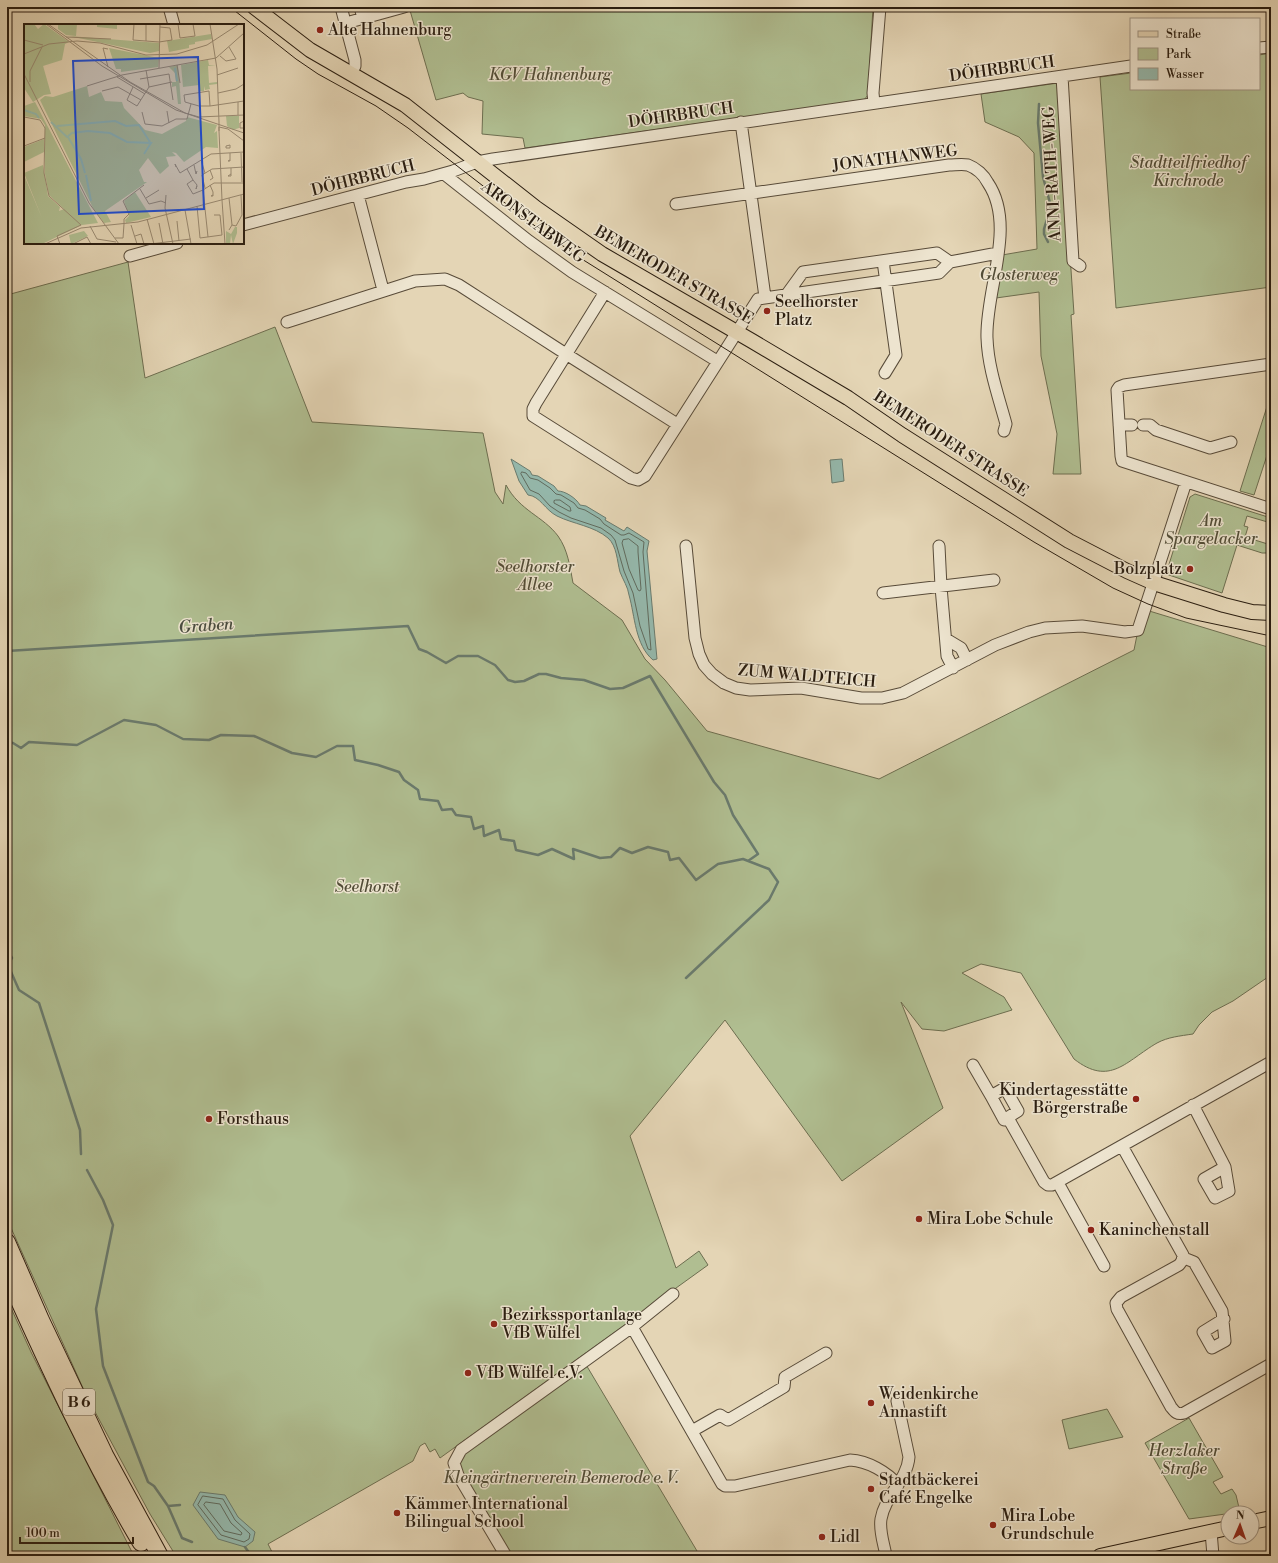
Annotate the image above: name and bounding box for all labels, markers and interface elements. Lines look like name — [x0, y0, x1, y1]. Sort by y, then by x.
legend — [1130, 18, 1260, 90]
place label: Alte Hahnenburg — [327, 20, 452, 40]
inset map — [24, 24, 244, 244]
marker: Alte Hahnenburg — [315, 25, 325, 35]
text: Straße — [1166, 27, 1201, 42]
text: Park — [1166, 47, 1192, 62]
street label: DÖHRBRUCH — [948, 50, 1056, 86]
park label: KGV Hahnenburg — [489, 65, 612, 85]
text: Wasser — [1165, 67, 1204, 82]
street label: DÖHRBRUCH — [627, 96, 735, 132]
street label: ANNI-RATH-WEG — [1038, 106, 1066, 243]
street label: JONATHANWEG — [830, 140, 959, 176]
street label: DÖHRBRUCH — [309, 153, 417, 201]
park label: Stadtteilfriedhof Kirchrode — [1130, 153, 1250, 191]
street label: ARONSTABWEG — [476, 176, 589, 268]
street label: BEMERODER STRASSE — [590, 221, 757, 329]
park label: Glosterweg — [980, 265, 1059, 285]
place label: Seelhorster Platz — [775, 292, 858, 330]
marker: Seelhorster Platz — [762, 306, 772, 316]
street label: BEMERODER STRASSE — [869, 386, 1032, 502]
park label: Am Spargelacker — [1165, 511, 1259, 549]
park label: Seelhorster Allee — [496, 557, 576, 595]
place label: Bolzplatz — [1113, 559, 1182, 579]
marker: Bolzplatz — [1185, 564, 1195, 574]
water label: Graben — [178, 613, 235, 639]
street label: ZUM WALDTEICH — [737, 660, 877, 692]
park label: Seelhorst — [335, 877, 400, 897]
place label: Kindertagesstätte Börgerstraße — [999, 1080, 1128, 1118]
marker: Kindertagesstätte Börgerstraße — [1131, 1094, 1141, 1104]
place label: Forsthaus — [217, 1109, 289, 1129]
marker: Forsthaus — [204, 1114, 214, 1124]
place label: Mira Lobe Schule — [927, 1209, 1053, 1229]
marker: Mira Lobe Schule — [914, 1214, 924, 1224]
place label: Kaninchenstall — [1099, 1220, 1210, 1240]
marker: Kaninchenstall — [1086, 1225, 1096, 1235]
place label: Bezirkssportanlage VfB Wülfel — [501, 1305, 642, 1343]
marker: Bezirkssportanlage VfB Wülfel — [489, 1319, 499, 1329]
place label: VfB Wülfel e.V. — [475, 1363, 583, 1383]
marker: VfB Wülfel e.V. — [463, 1368, 473, 1378]
place label: Weidenkirche Annastift — [878, 1384, 978, 1422]
road number: B 6 — [63, 1389, 95, 1415]
marker: Weidenkirche Annastift — [866, 1398, 876, 1408]
park label: Herzlaker Straße — [1147, 1441, 1221, 1479]
park label: Kleingärtnerverein Bemerode e. V. — [443, 1468, 679, 1488]
place label: Stadtbäckerei Café Engelke — [879, 1470, 979, 1508]
marker: Stadtbäckerei Café Engelke — [866, 1484, 876, 1494]
place label: Kämmer International Bilingual School — [404, 1494, 568, 1532]
north arrow — [1220, 1505, 1260, 1545]
place label: Mira Lobe Grundschule — [1001, 1506, 1094, 1544]
marker: Kämmer International Bilingual School — [392, 1508, 402, 1518]
text: N — [1236, 1509, 1245, 1523]
scale bar — [20, 1519, 133, 1545]
marker: Mira Lobe Grundschule — [988, 1520, 998, 1530]
text: 100 m — [26, 1526, 60, 1541]
place label: Lidl — [830, 1527, 860, 1547]
marker: Lidl — [817, 1532, 827, 1542]

